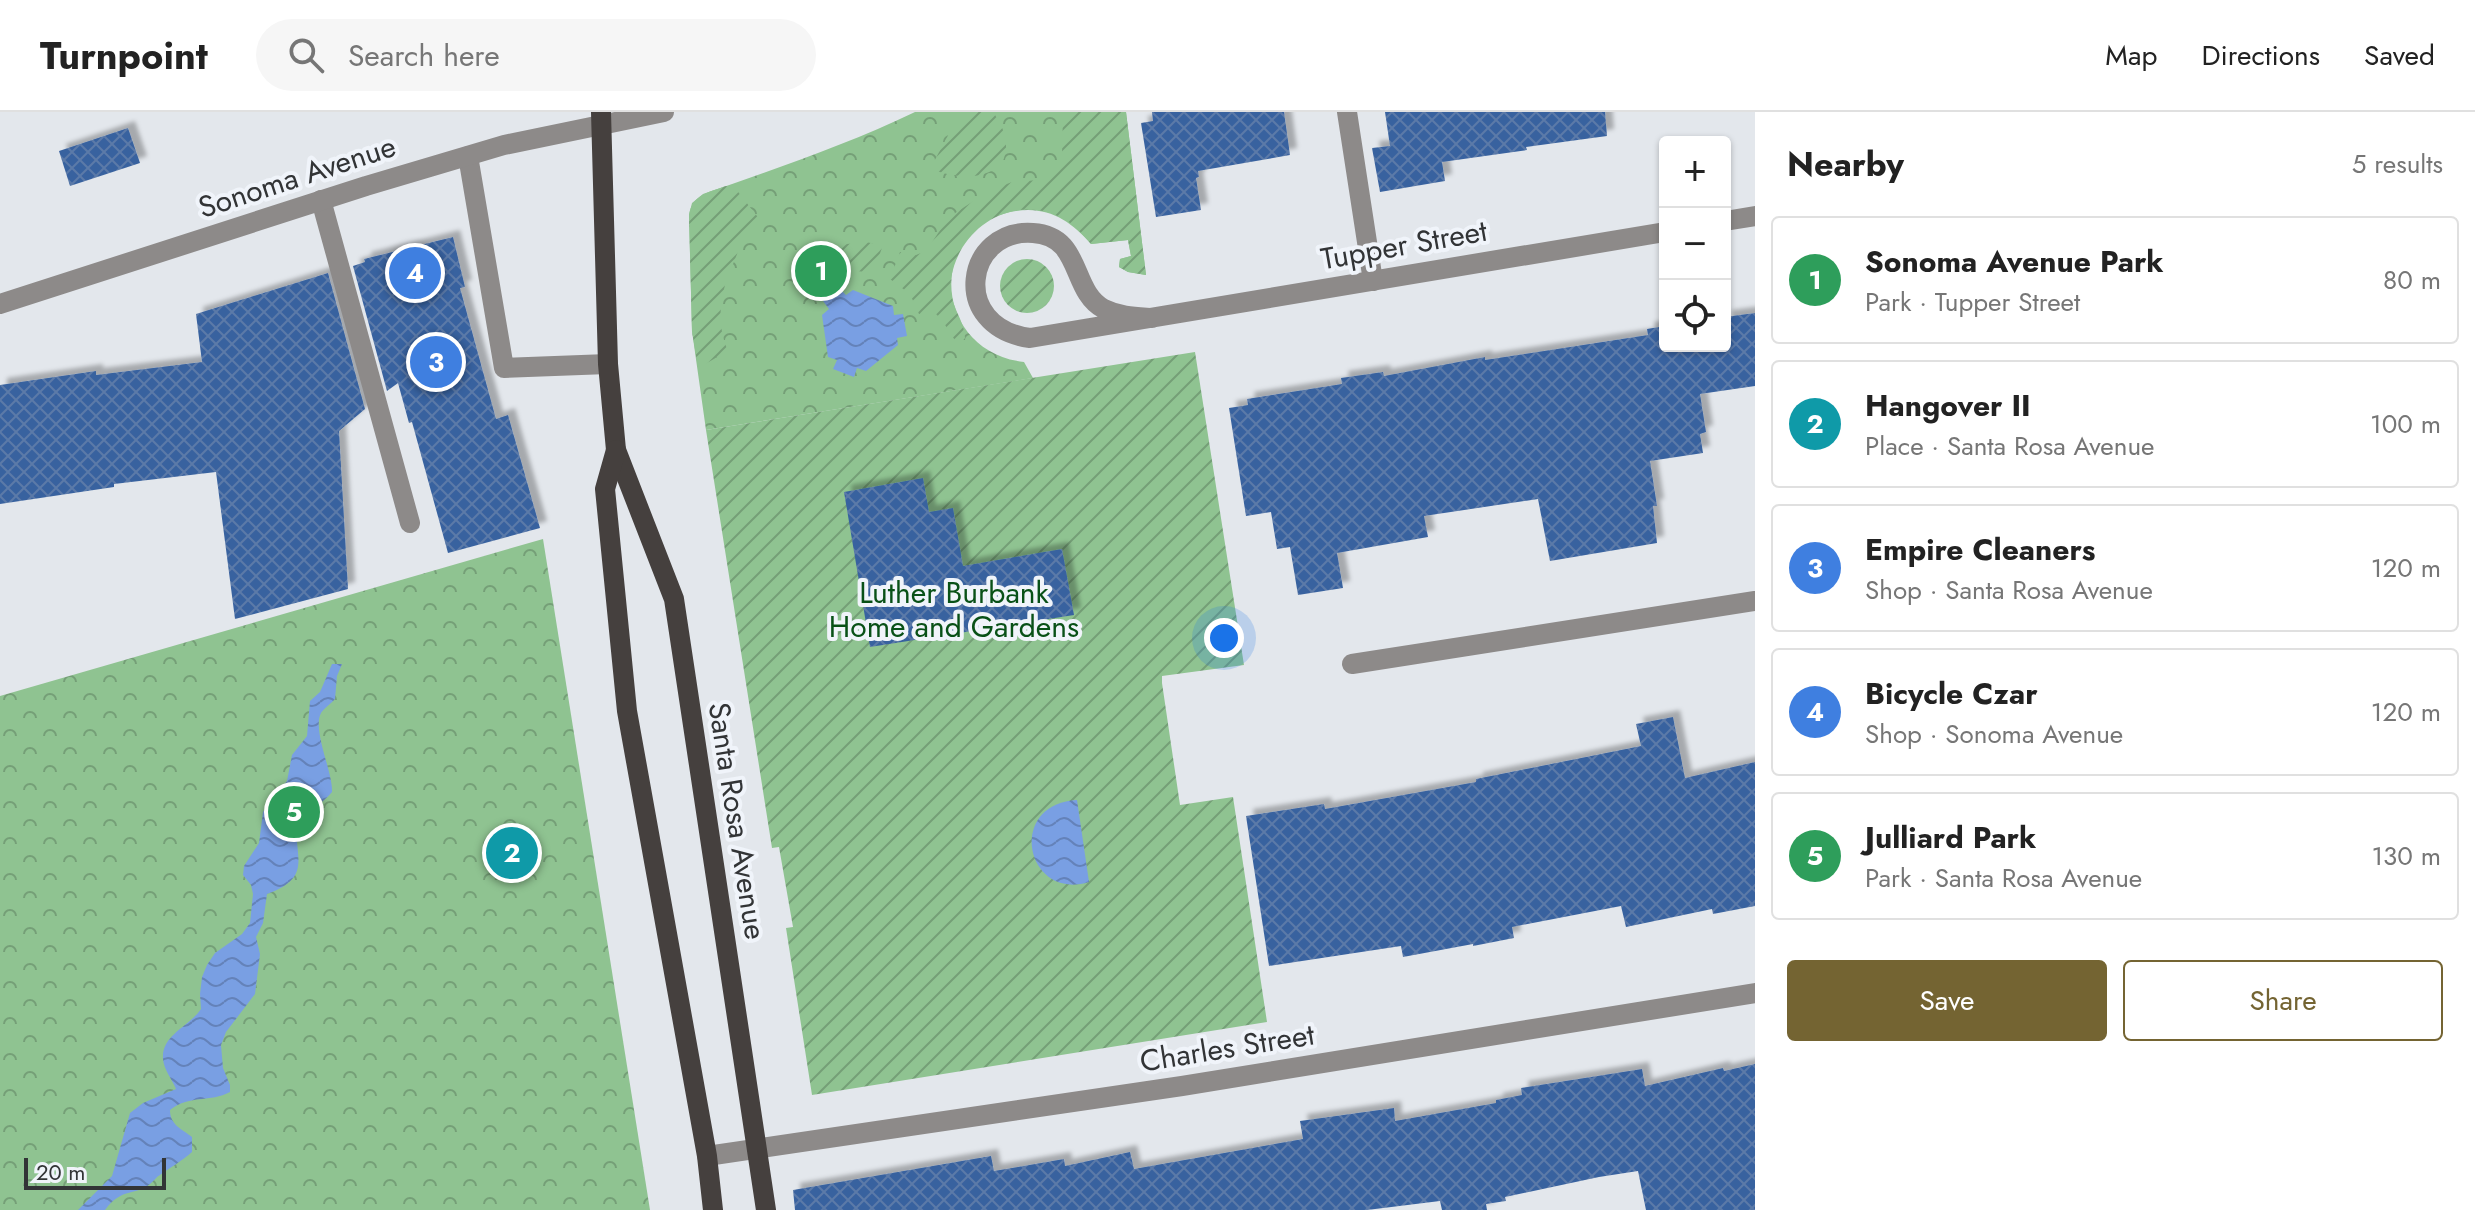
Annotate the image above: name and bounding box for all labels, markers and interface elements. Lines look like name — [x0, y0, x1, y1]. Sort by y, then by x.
search box — [256, 19, 816, 91]
text: Turnpoint — [40, 28, 208, 83]
icon: search — [284, 33, 328, 77]
text: Search here — [348, 34, 500, 77]
text: Map — [2105, 35, 2157, 76]
text: Directions — [2201, 35, 2320, 76]
text: Saved — [2364, 35, 2435, 76]
street label: Sonoma Avenue — [193, 124, 401, 229]
map controls — [1659, 136, 1731, 352]
button: + — [1659, 136, 1731, 208]
text: Nearby — [1787, 140, 1904, 189]
text: 5 results — [2352, 145, 2443, 183]
button: − — [1659, 208, 1731, 280]
street label: Tupper Street — [1318, 209, 1491, 280]
text: Sonoma Avenue Park — [1865, 240, 2164, 283]
pin: 1 — [795, 241, 847, 301]
pin: 4 — [389, 243, 441, 303]
text: 1 — [1808, 261, 1822, 299]
text: 80 m — [2383, 261, 2441, 299]
button: locate — [1659, 280, 1731, 352]
text: Park · Tupper Street — [1865, 283, 2080, 321]
pin: 3 — [410, 332, 462, 392]
text: Hangover II — [1865, 384, 2031, 427]
text: 2 — [1806, 405, 1824, 443]
text: 100 m — [2370, 405, 2441, 443]
text: Place · Santa Rosa Avenue — [1865, 427, 2154, 465]
text: Empire Cleaners — [1865, 528, 2096, 571]
text: 3 — [1807, 549, 1823, 587]
text: 120 m — [2371, 549, 2441, 587]
park label: Luther Burbank Home and Gardens — [829, 571, 1079, 648]
text: Shop · Santa Rosa Avenue — [1865, 571, 2153, 609]
your location — [1204, 618, 1244, 658]
text: Bicycle Czar — [1865, 672, 2038, 715]
text: 4 — [1806, 693, 1824, 731]
text: 120 m — [2371, 693, 2441, 731]
street label: Santa Rosa Avenue — [698, 699, 777, 943]
text: Shop · Sonoma Avenue — [1865, 715, 2123, 753]
pin: 5 — [268, 782, 320, 842]
text: Julliard Park — [1865, 816, 2036, 859]
pin: 2 — [486, 823, 538, 883]
text: 5 — [1807, 837, 1823, 875]
text: 130 m — [2371, 837, 2441, 875]
text: Park · Santa Rosa Avenue — [1865, 859, 2142, 897]
button: Save — [1787, 960, 2107, 1041]
button: Share — [2123, 960, 2443, 1041]
street label: Charles Street — [1137, 1012, 1318, 1083]
scale bar — [24, 1154, 166, 1190]
text: 20 m — [36, 1156, 85, 1188]

